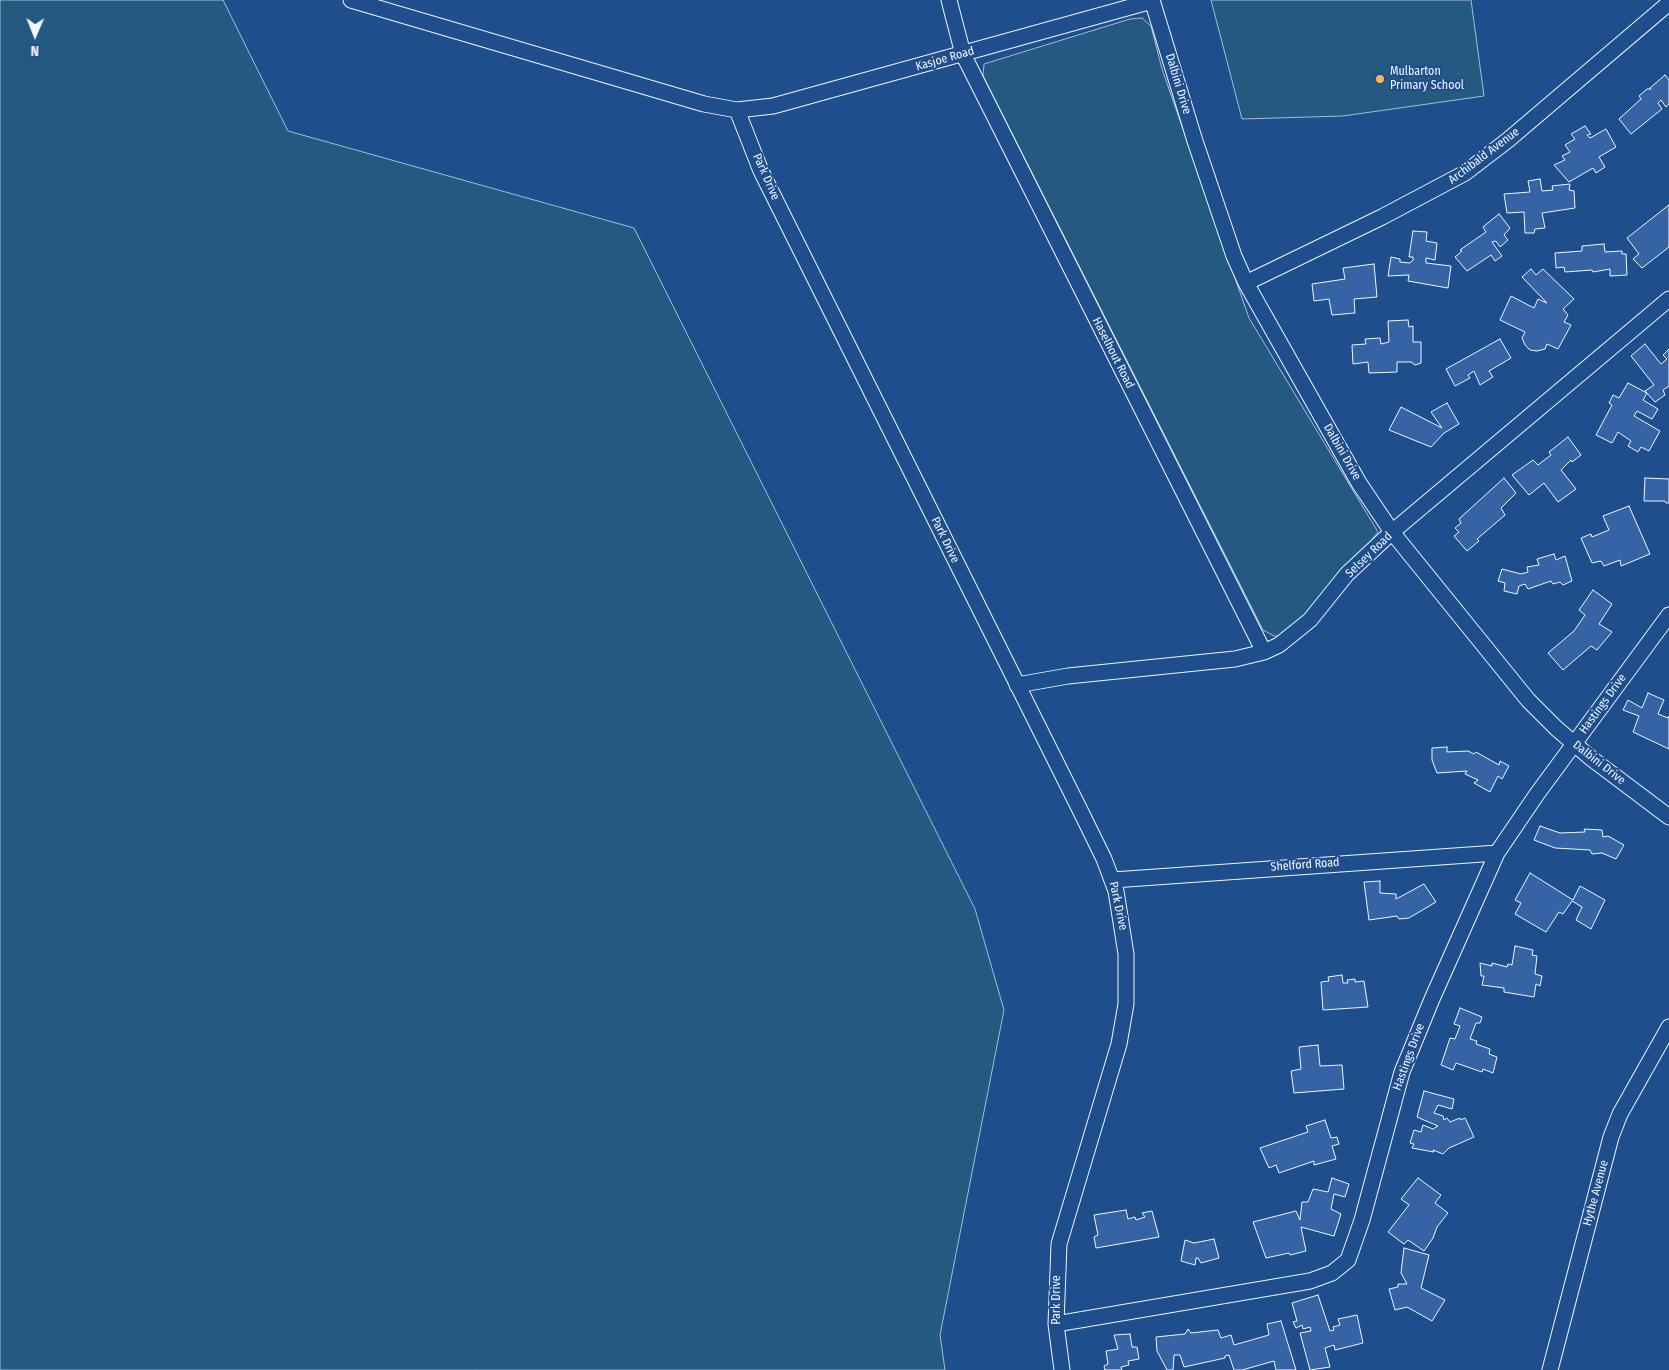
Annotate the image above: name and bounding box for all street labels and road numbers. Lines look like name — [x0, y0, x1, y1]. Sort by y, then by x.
street label: Kasjoe Road — [914, 44, 976, 74]
street label: Dalbini Drive — [1162, 52, 1194, 116]
street label: Archibald Avenue — [1446, 125, 1522, 187]
street label: Park Drive — [749, 151, 783, 203]
street label: Haselhout Road — [1089, 315, 1137, 391]
street label: Dalbini Drive — [1320, 421, 1364, 483]
street label: Park Drive — [928, 515, 962, 565]
street label: Selsey Road — [1343, 529, 1395, 581]
street label: Hastings Drive — [1576, 671, 1630, 737]
street label: Dalbini Drive — [1570, 738, 1628, 788]
street label: Shelford Road — [1270, 855, 1340, 875]
street label: Park Drive — [1106, 880, 1130, 932]
street label: Hastings Drive — [1390, 1021, 1428, 1093]
street label: Hythe Avenue — [1580, 1158, 1612, 1228]
street label: Park Drive — [1050, 1275, 1064, 1325]

